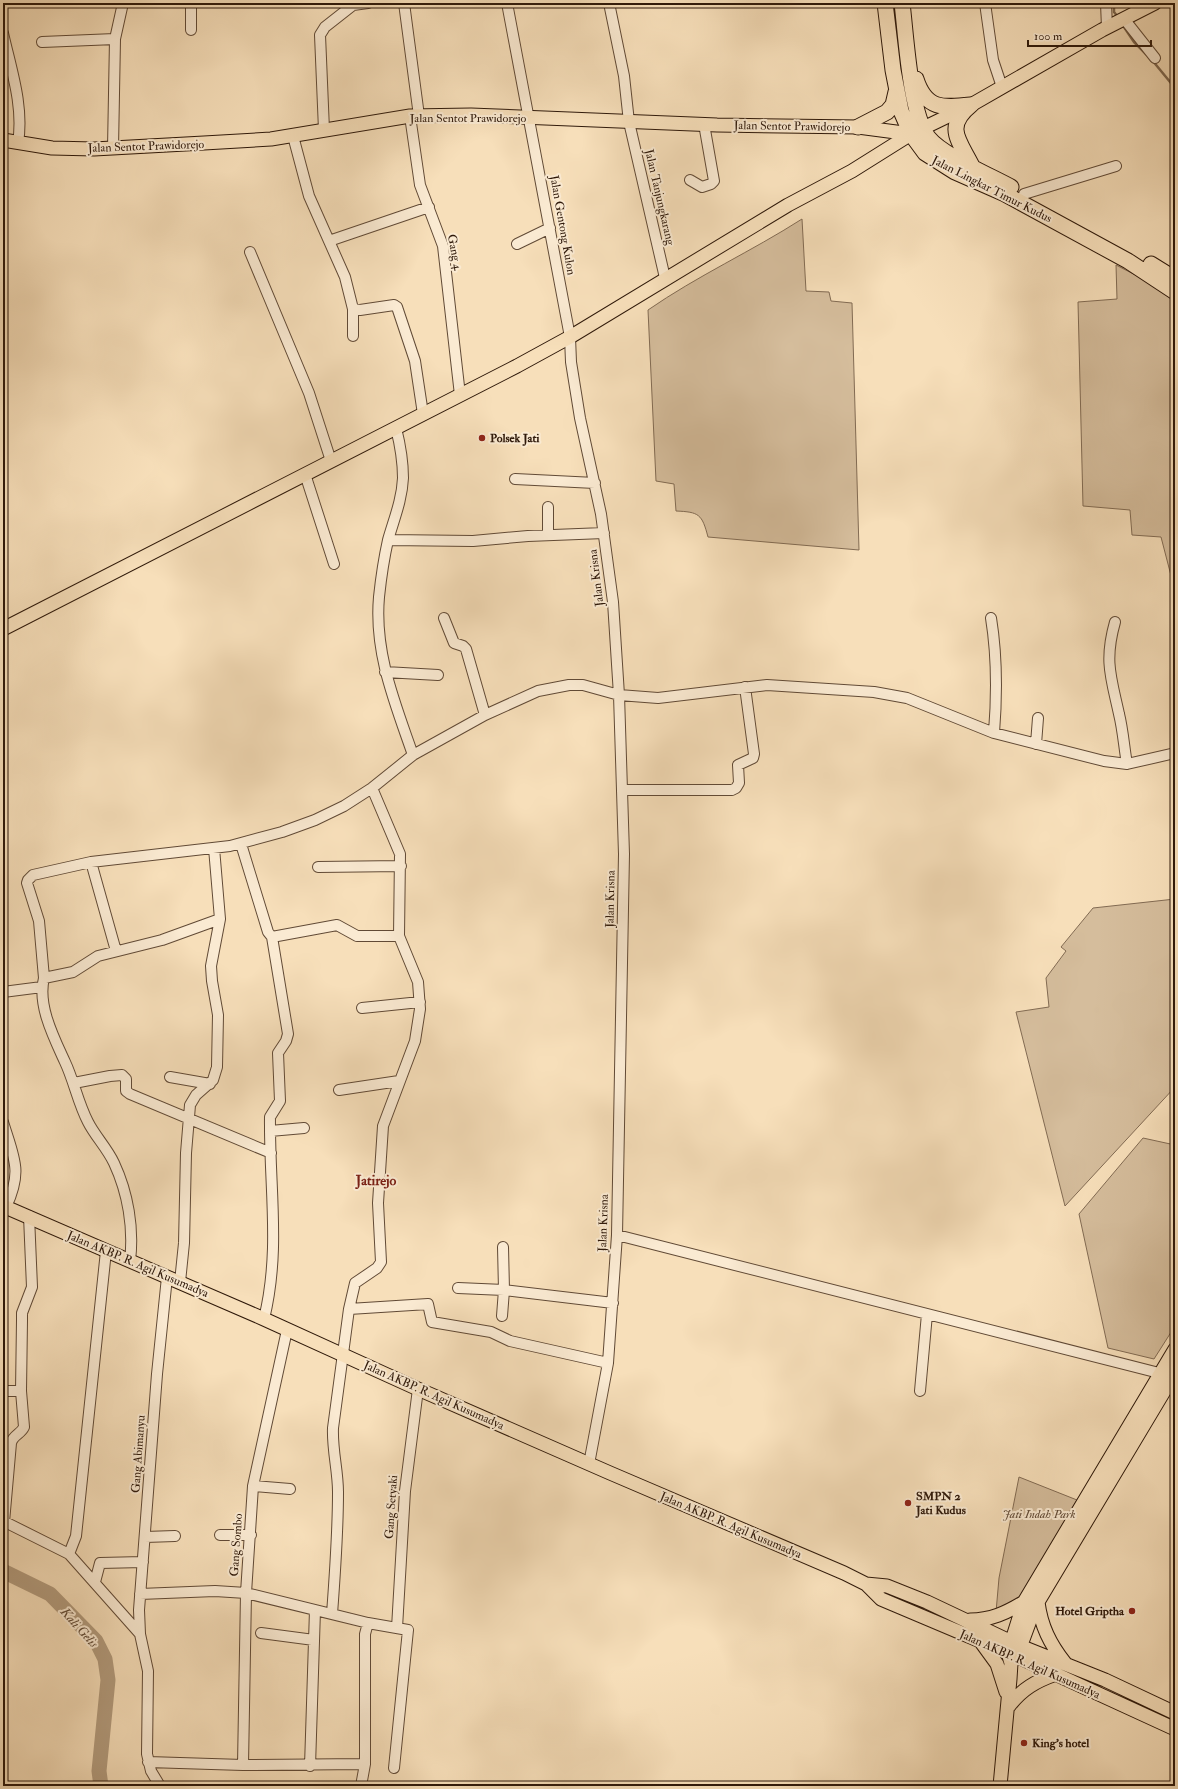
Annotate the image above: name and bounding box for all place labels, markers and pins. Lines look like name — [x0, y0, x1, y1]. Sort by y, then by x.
place label: Polsek Jati — [490, 431, 540, 446]
marker: Polsek Jati — [477, 433, 487, 443]
place label: SMPN 2 Jati Kudus — [915, 1489, 966, 1518]
marker: SMPN 2 Jati Kudus — [903, 1498, 913, 1508]
place label: Hotel Griptha — [1055, 1604, 1125, 1619]
marker: Hotel Griptha — [1127, 1606, 1137, 1616]
place label: King’s hotel — [1032, 1736, 1090, 1751]
marker: King’s hotel — [1019, 1738, 1029, 1748]

